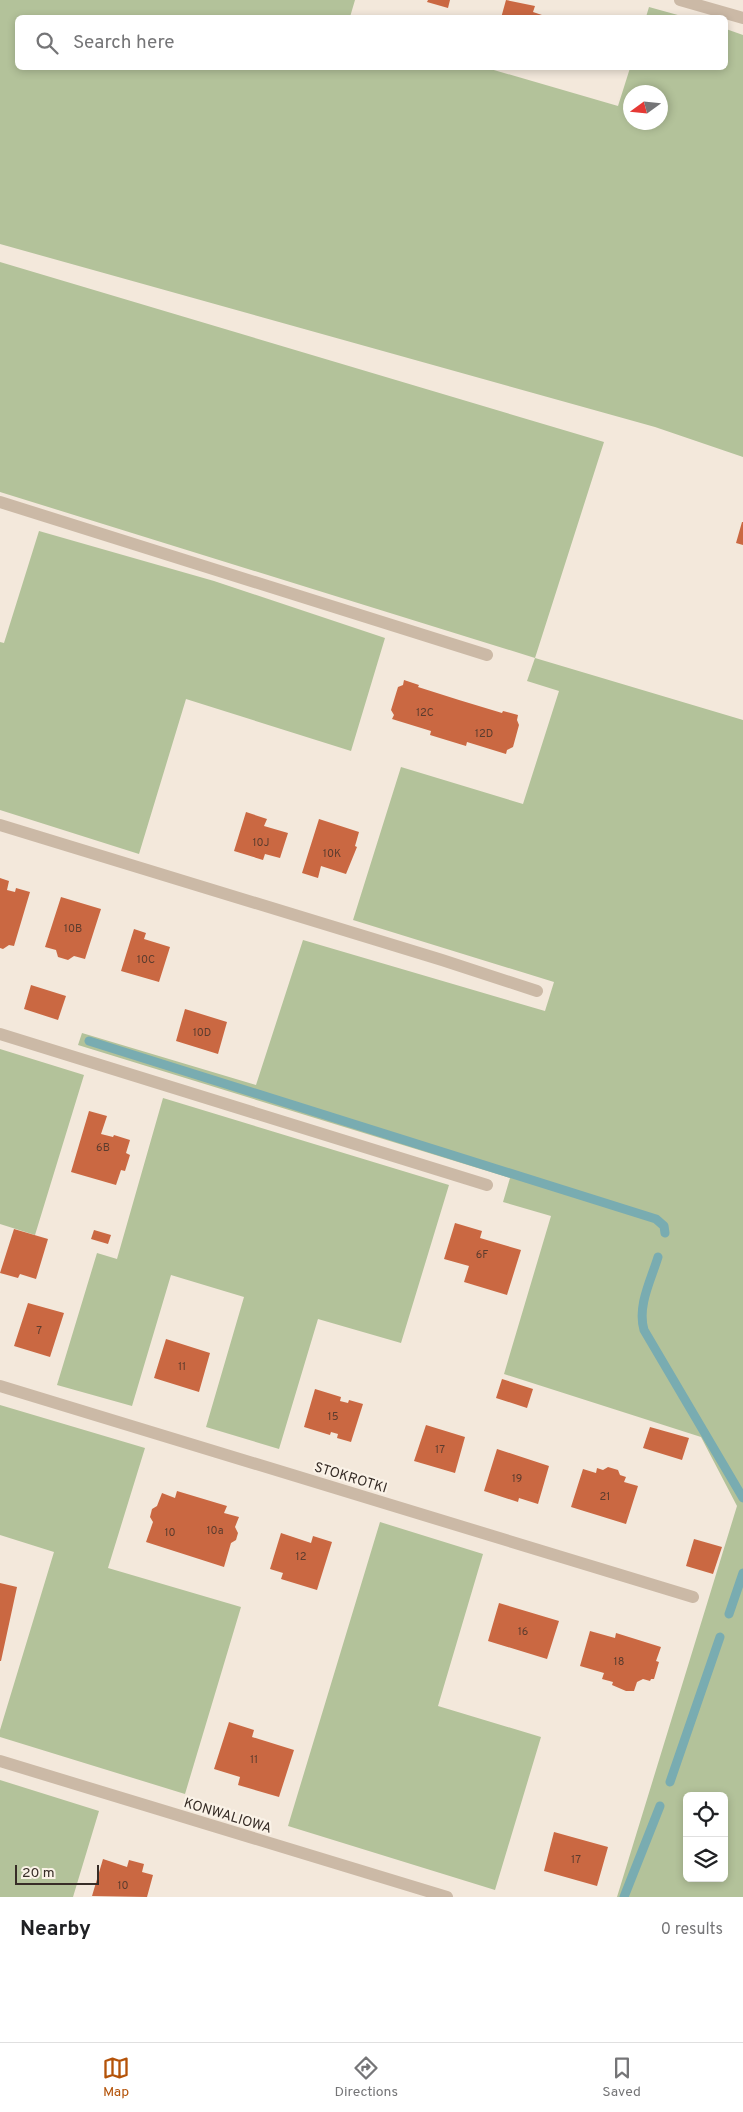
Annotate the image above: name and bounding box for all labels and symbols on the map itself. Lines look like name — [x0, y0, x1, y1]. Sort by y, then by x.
north arrow — [623, 85, 668, 130]
house number: 12C — [416, 706, 434, 720]
house number: 12D — [475, 727, 493, 741]
house number: 10J — [252, 836, 270, 850]
house number: 10K — [323, 847, 341, 861]
house number: 10B — [64, 922, 82, 936]
house number: 10C — [137, 953, 155, 967]
house number: 10D — [193, 1026, 211, 1040]
house number: 6B — [96, 1141, 110, 1155]
house number: 6F — [476, 1248, 488, 1262]
house number: 7 — [36, 1324, 42, 1338]
house number: 11 — [178, 1360, 186, 1374]
house number: 15 — [328, 1410, 339, 1424]
house number: 17 — [435, 1443, 445, 1457]
street label: STOKROTKI — [312, 1459, 389, 1498]
house number: 19 — [512, 1472, 522, 1486]
house number: 21 — [600, 1490, 610, 1504]
house number: 10a — [207, 1524, 224, 1538]
house number: 10 — [164, 1526, 176, 1540]
house number: 12 — [296, 1550, 306, 1564]
house number: 16 — [518, 1625, 528, 1639]
house number: 18 — [614, 1655, 624, 1669]
house number: 11 — [250, 1753, 258, 1767]
street label: KONWALIOWA — [181, 1795, 274, 1838]
house number: 17 — [571, 1853, 581, 1867]
scale bar — [15, 1862, 99, 1885]
house number: 10 — [117, 1879, 129, 1893]

